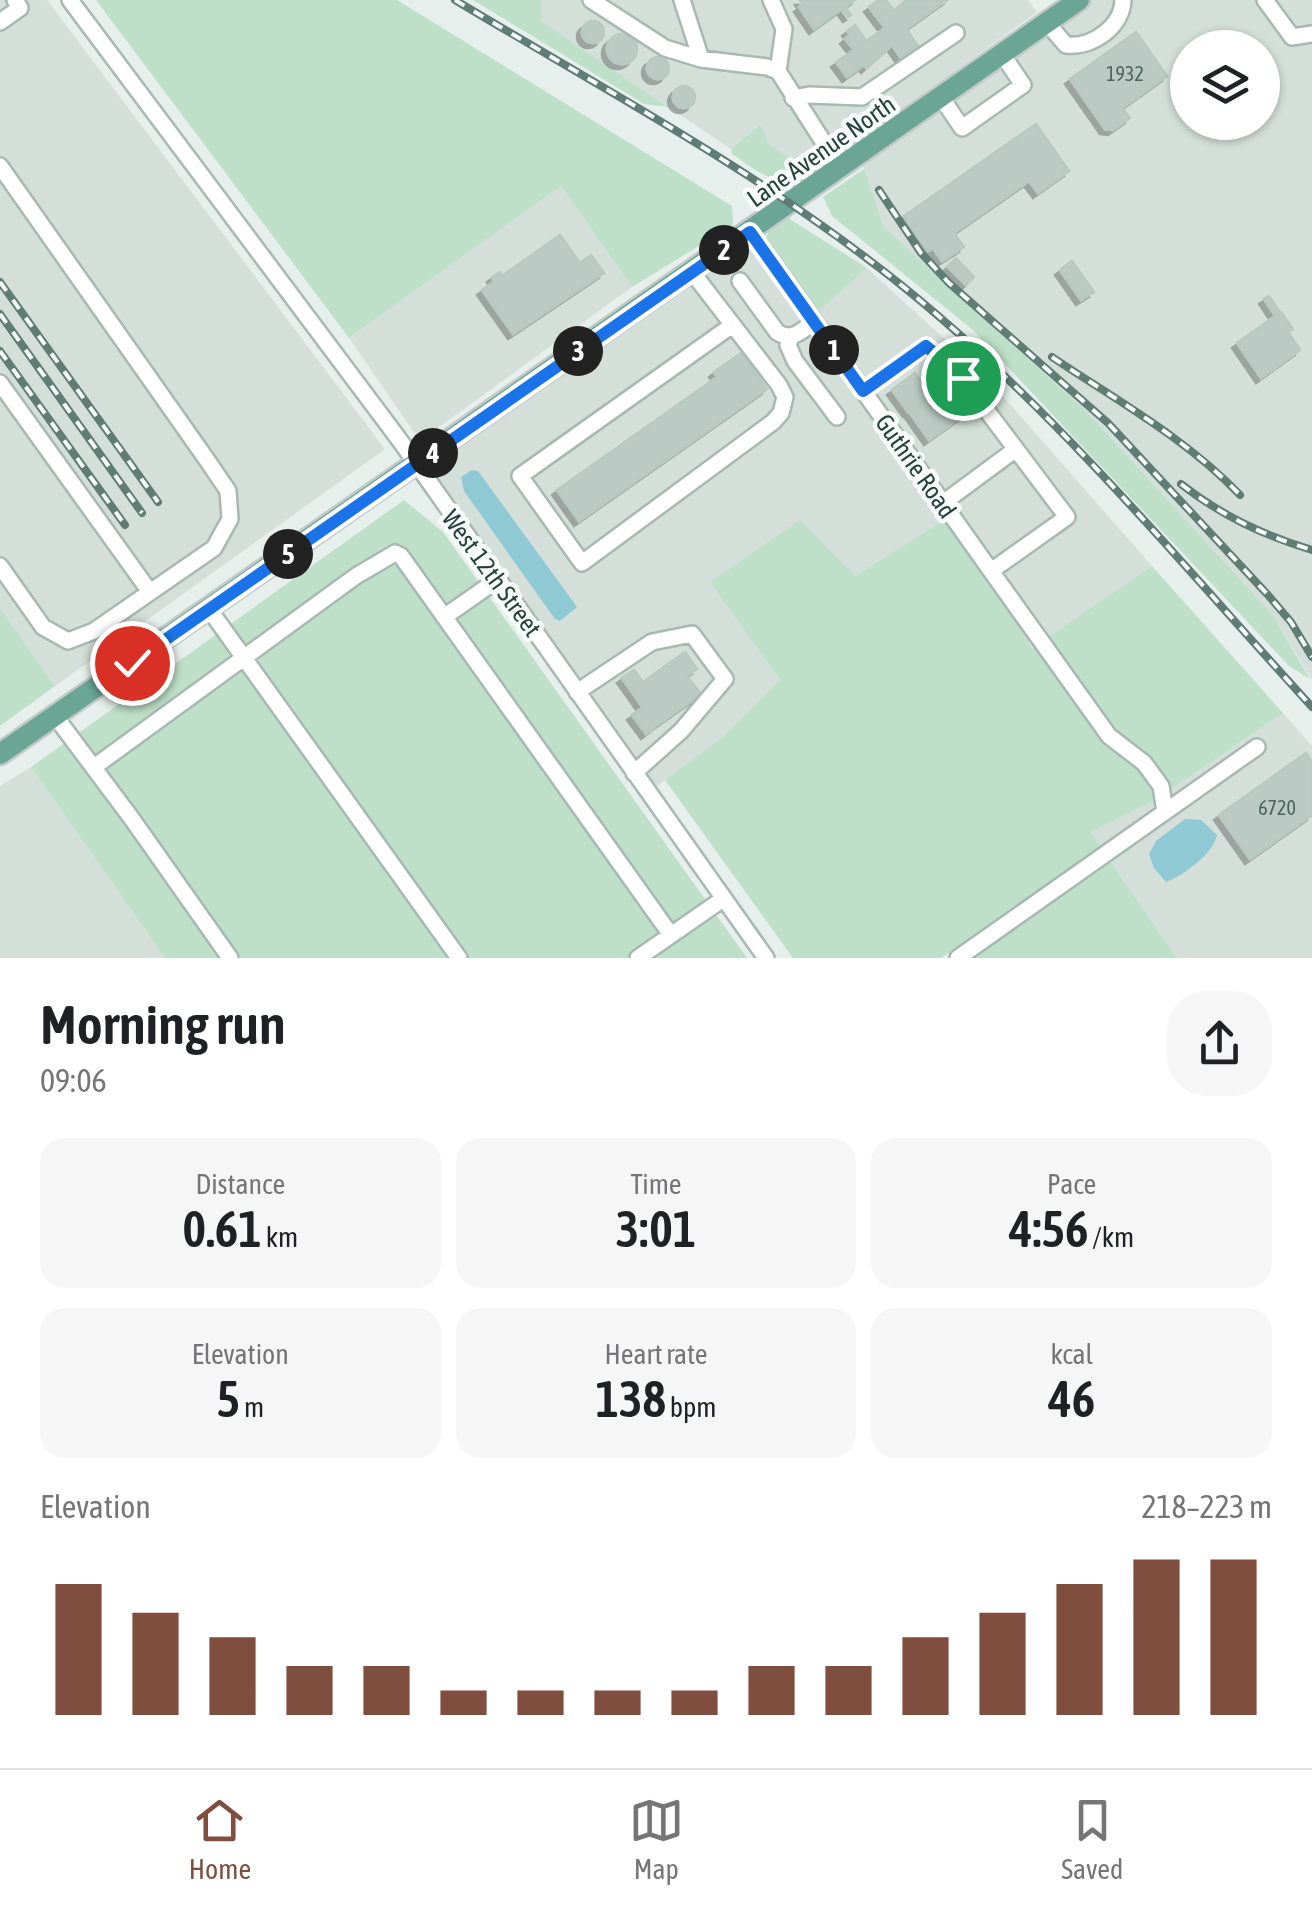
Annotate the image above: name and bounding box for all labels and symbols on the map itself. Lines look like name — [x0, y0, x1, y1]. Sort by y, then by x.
house number: 1932 — [1106, 62, 1144, 85]
street label: Lane Avenue North — [742, 90, 900, 212]
pin: 2 — [699, 225, 749, 275]
pin: 1 — [809, 325, 859, 375]
pin: 3 — [553, 326, 603, 376]
pin — [921, 336, 1006, 421]
street label: Guthrie Road — [870, 409, 962, 523]
pin: 4 — [408, 428, 458, 478]
street label: West 12th Street — [437, 504, 547, 642]
pin: 5 — [263, 529, 313, 579]
pin — [90, 621, 175, 706]
house number: 6720 — [1258, 796, 1296, 819]

